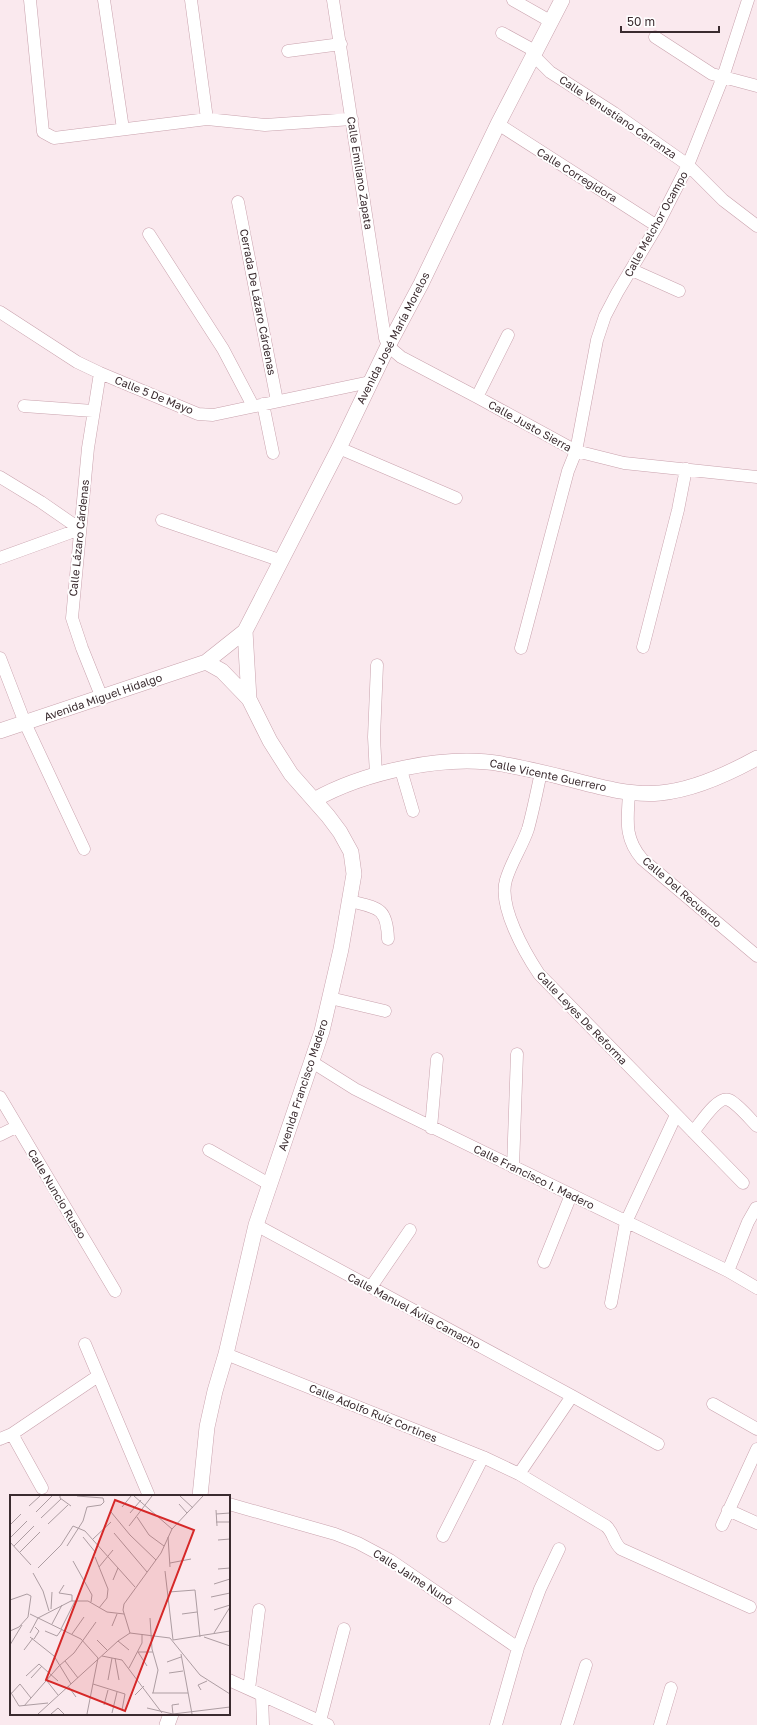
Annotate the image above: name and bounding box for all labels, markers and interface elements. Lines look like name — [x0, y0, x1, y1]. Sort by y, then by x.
scale bar — [621, 8, 719, 34]
text: 50 m — [627, 14, 655, 29]
street label: Calle Venustiano Carranza — [557, 72, 679, 161]
street label: Calle Emiliano Zapata — [345, 115, 376, 230]
street label: Calle Corregidora — [535, 145, 620, 205]
street label: Calle Melchor Ocampo — [621, 168, 690, 279]
street label: Cerrada De Lázaro Cárdenas — [238, 228, 279, 376]
street label: Avenida José María Morelos — [354, 269, 432, 406]
street label: Calle 5 De Mayo — [113, 373, 196, 416]
street label: Calle Justo Sierra — [486, 397, 574, 454]
street label: Calle Lázaro Cárdenas — [66, 479, 91, 597]
street label: Avenida Miguel Hidalgo — [42, 670, 164, 723]
street label: Calle Vicente Guerrero — [489, 756, 608, 793]
street label: Calle Del Recuerdo — [640, 854, 725, 930]
street label: Calle Leyes De Reforma — [535, 968, 630, 1067]
street label: Avenida Francisco Madero — [275, 1017, 330, 1152]
street label: Calle Francisco I. Madero — [472, 1142, 597, 1212]
street label: Calle Nuncio Russo — [26, 1147, 89, 1241]
street label: Calle Manuel Ávila Camacho — [345, 1270, 483, 1351]
street label: Calle Adolfo Ruíz Cortines — [307, 1381, 439, 1444]
inset map — [10, 1495, 230, 1715]
street label: Calle Jaime Nunó — [371, 1546, 456, 1607]

